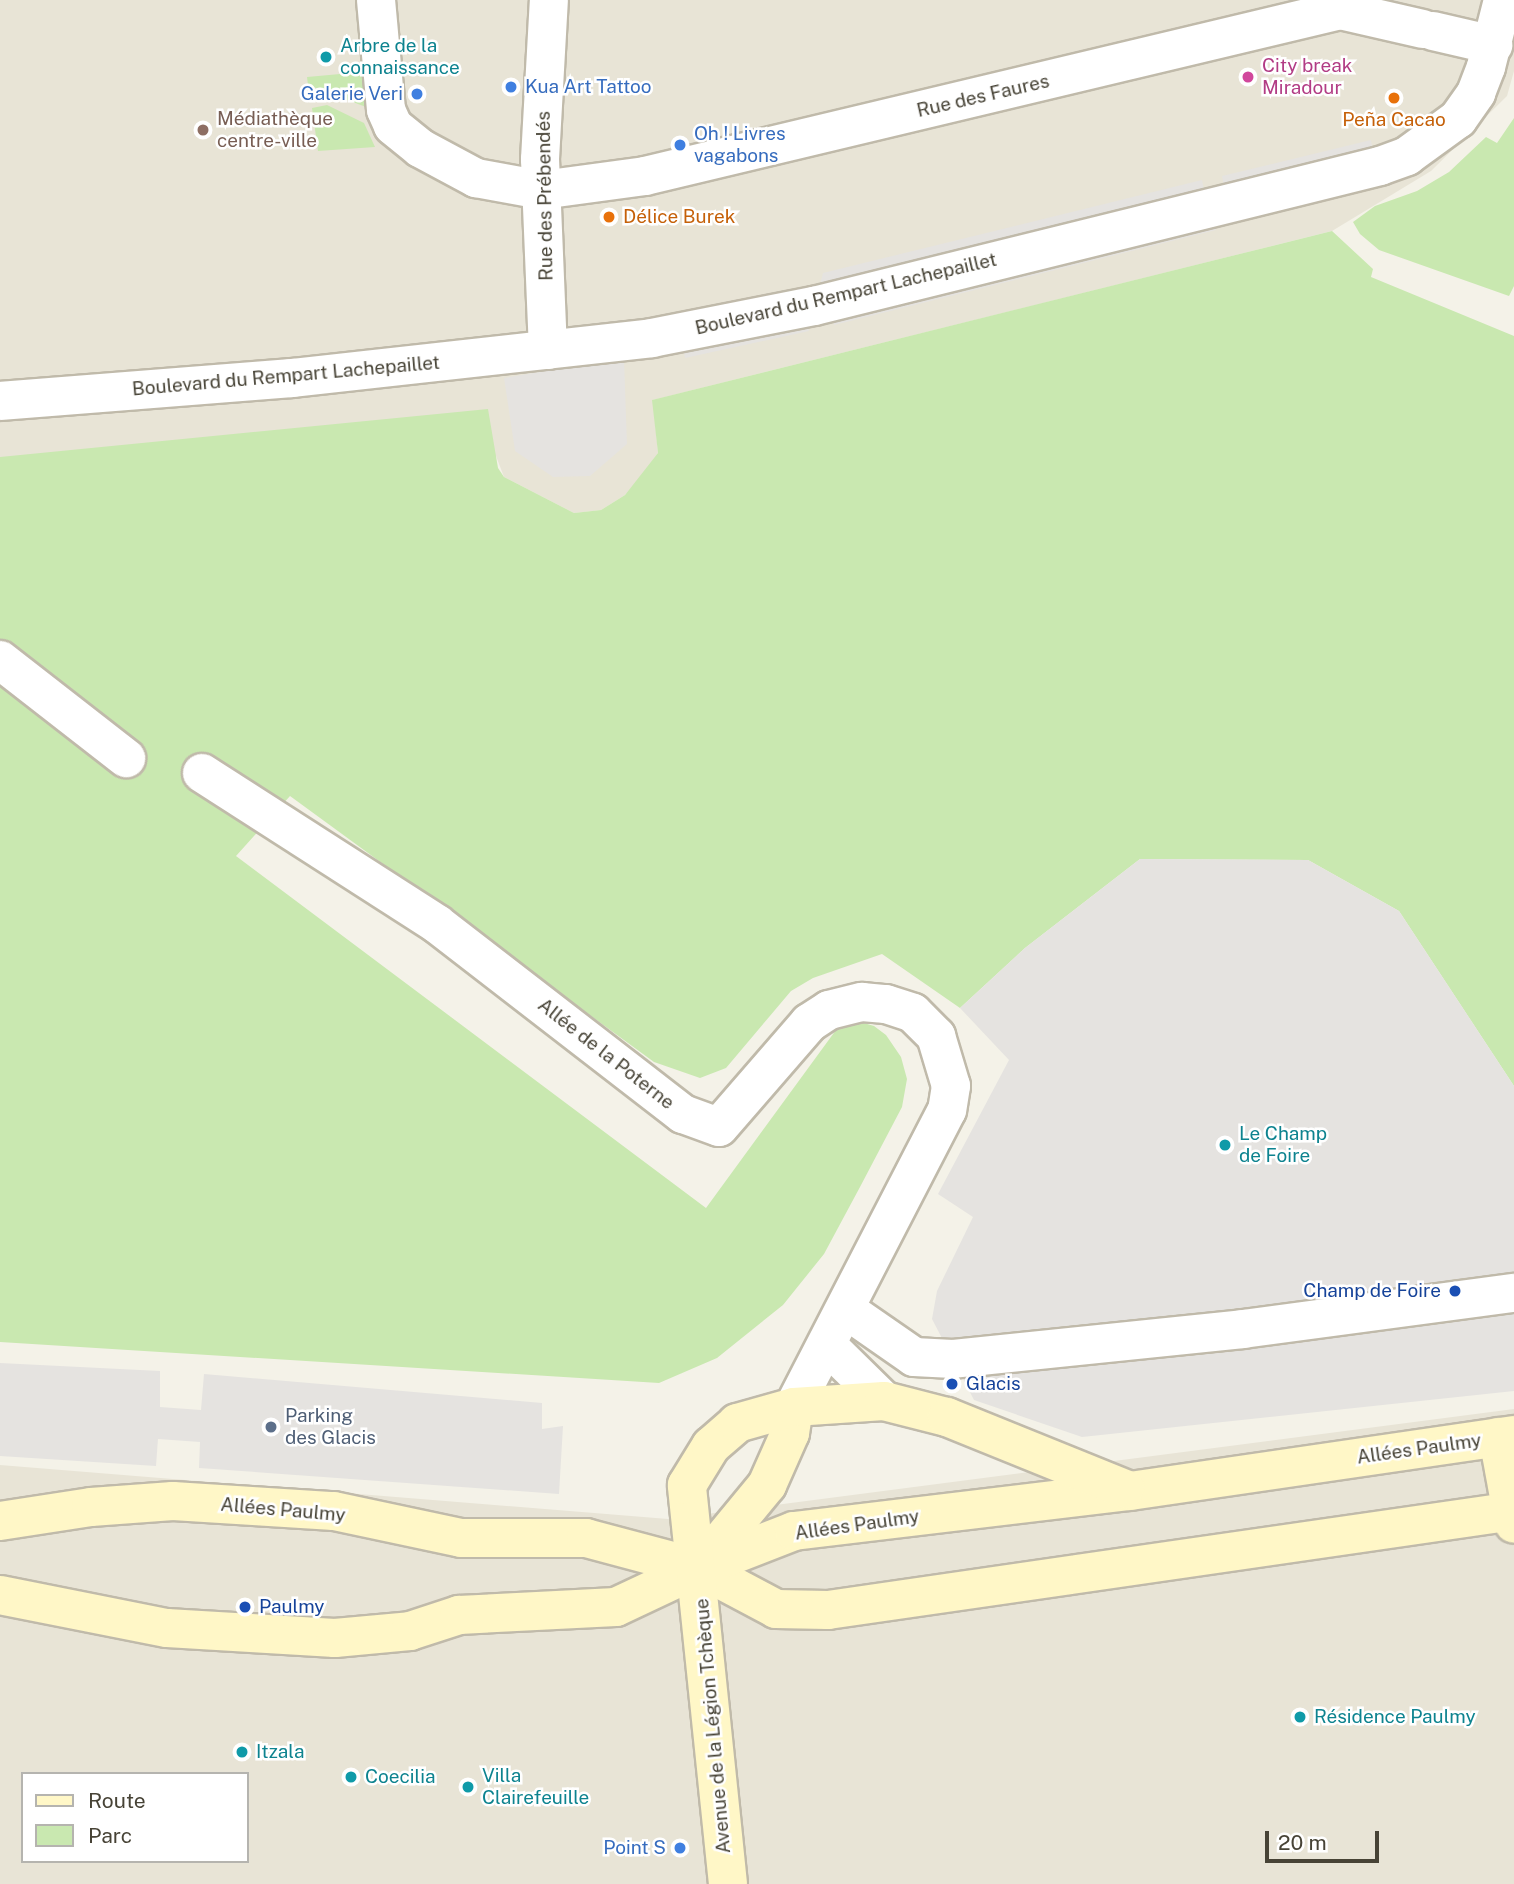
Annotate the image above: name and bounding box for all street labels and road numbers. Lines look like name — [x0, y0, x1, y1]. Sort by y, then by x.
street label: Rue des Faures — [914, 70, 1052, 122]
street label: Rue des Prébendés — [532, 111, 558, 281]
street label: Boulevard du Rempart Lachepaillet — [693, 248, 999, 340]
street label: Boulevard du Rempart Lachepaillet — [131, 351, 441, 401]
street label: Allée de la Poterne — [533, 994, 679, 1114]
street label: Allées Paulmy — [1355, 1429, 1483, 1469]
street label: Allées Paulmy — [220, 1493, 346, 1527]
street label: Allées Paulmy — [793, 1505, 921, 1545]
street label: Avenue de la Légion Tchèque — [690, 1597, 736, 1855]

